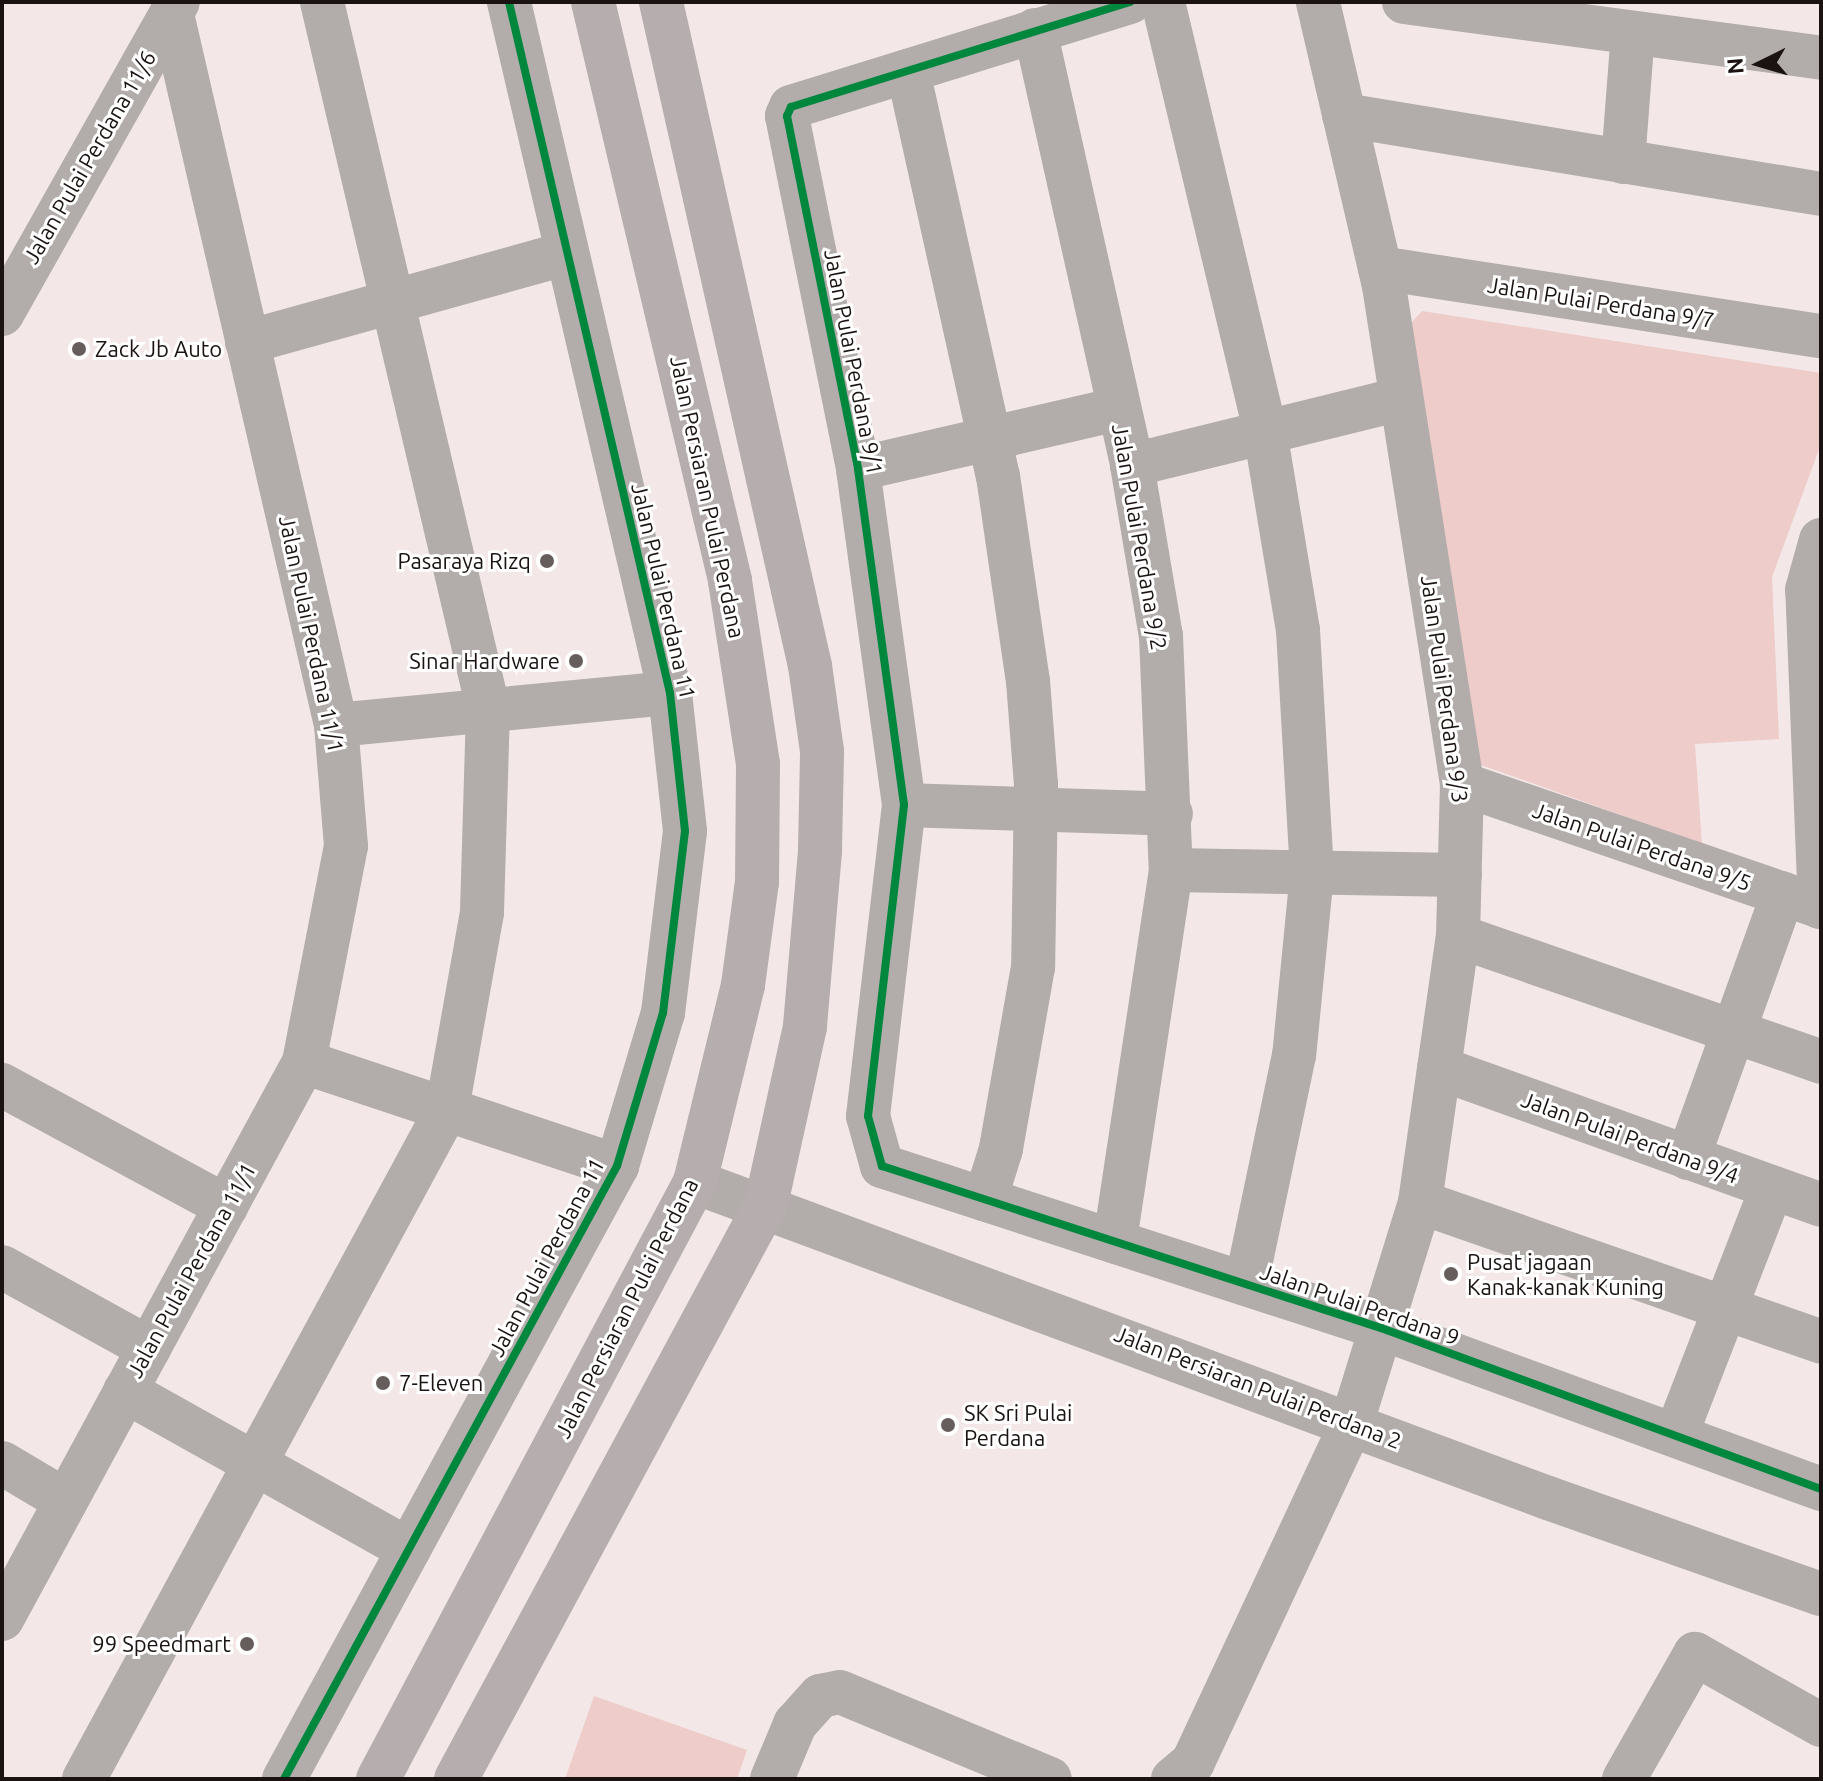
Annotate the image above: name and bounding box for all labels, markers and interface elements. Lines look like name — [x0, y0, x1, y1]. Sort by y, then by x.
north arrow — [1719, 24, 1799, 104]
street label: Jalan Pulai Perdana 11/6 — [17, 46, 161, 268]
text: N — [1721, 57, 1748, 75]
street label: Jalan Pulai Perdana 9/1 — [819, 247, 889, 477]
street label: Jalan Pulai Perdana 9/7 — [1486, 271, 1716, 333]
place label: Zack Jb Auto — [95, 336, 222, 362]
marker: Zack Jb Auto — [70, 340, 88, 358]
street label: Jalan Persiaran Pulai Perdana — [665, 353, 751, 641]
street label: Jalan Pulai Perdana 9/2 — [1107, 422, 1173, 652]
street label: Jalan Pulai Perdana 11 — [626, 480, 702, 702]
street label: Jalan Pulai Perdana 11/1 — [274, 513, 350, 755]
place label: Pasaraya Rizq — [397, 548, 531, 574]
marker: Pasaraya Rizq — [538, 552, 556, 570]
street label: Jalan Pulai Perdana 9/3 — [1416, 574, 1474, 804]
place label: Sinar Hardware — [409, 648, 560, 674]
marker: Sinar Hardware — [567, 652, 585, 670]
street label: Jalan Pulai Perdana 9/5 — [1529, 796, 1755, 896]
street label: Jalan Pulai Perdana 9/4 — [1518, 1085, 1742, 1189]
street label: Jalan Pulai Perdana 11 — [482, 1153, 610, 1361]
street label: Jalan Pulai Perdana 11/1 — [121, 1158, 261, 1382]
street label: Jalan Persiaran Pulai Perdana — [549, 1174, 703, 1442]
place label: Pusat jagaan Kanak-kanak Kuning — [1467, 1248, 1664, 1300]
street label: Jalan Pulai Perdana 9 — [1257, 1258, 1463, 1350]
marker: Pusat jagaan Kanak-kanak Kuning — [1442, 1265, 1460, 1283]
street label: Jalan Persiaran Pulai Perdana 2 — [1111, 1320, 1405, 1454]
place label: 7-Eleven — [399, 1370, 483, 1396]
marker: 7-Eleven — [374, 1374, 392, 1392]
place label: SK Sri Pulai Perdana — [964, 1399, 1072, 1450]
marker: SK Sri Pulai Perdana — [939, 1416, 957, 1434]
place label: 99 Speedmart — [92, 1631, 231, 1657]
marker: 99 Speedmart — [238, 1635, 256, 1653]

